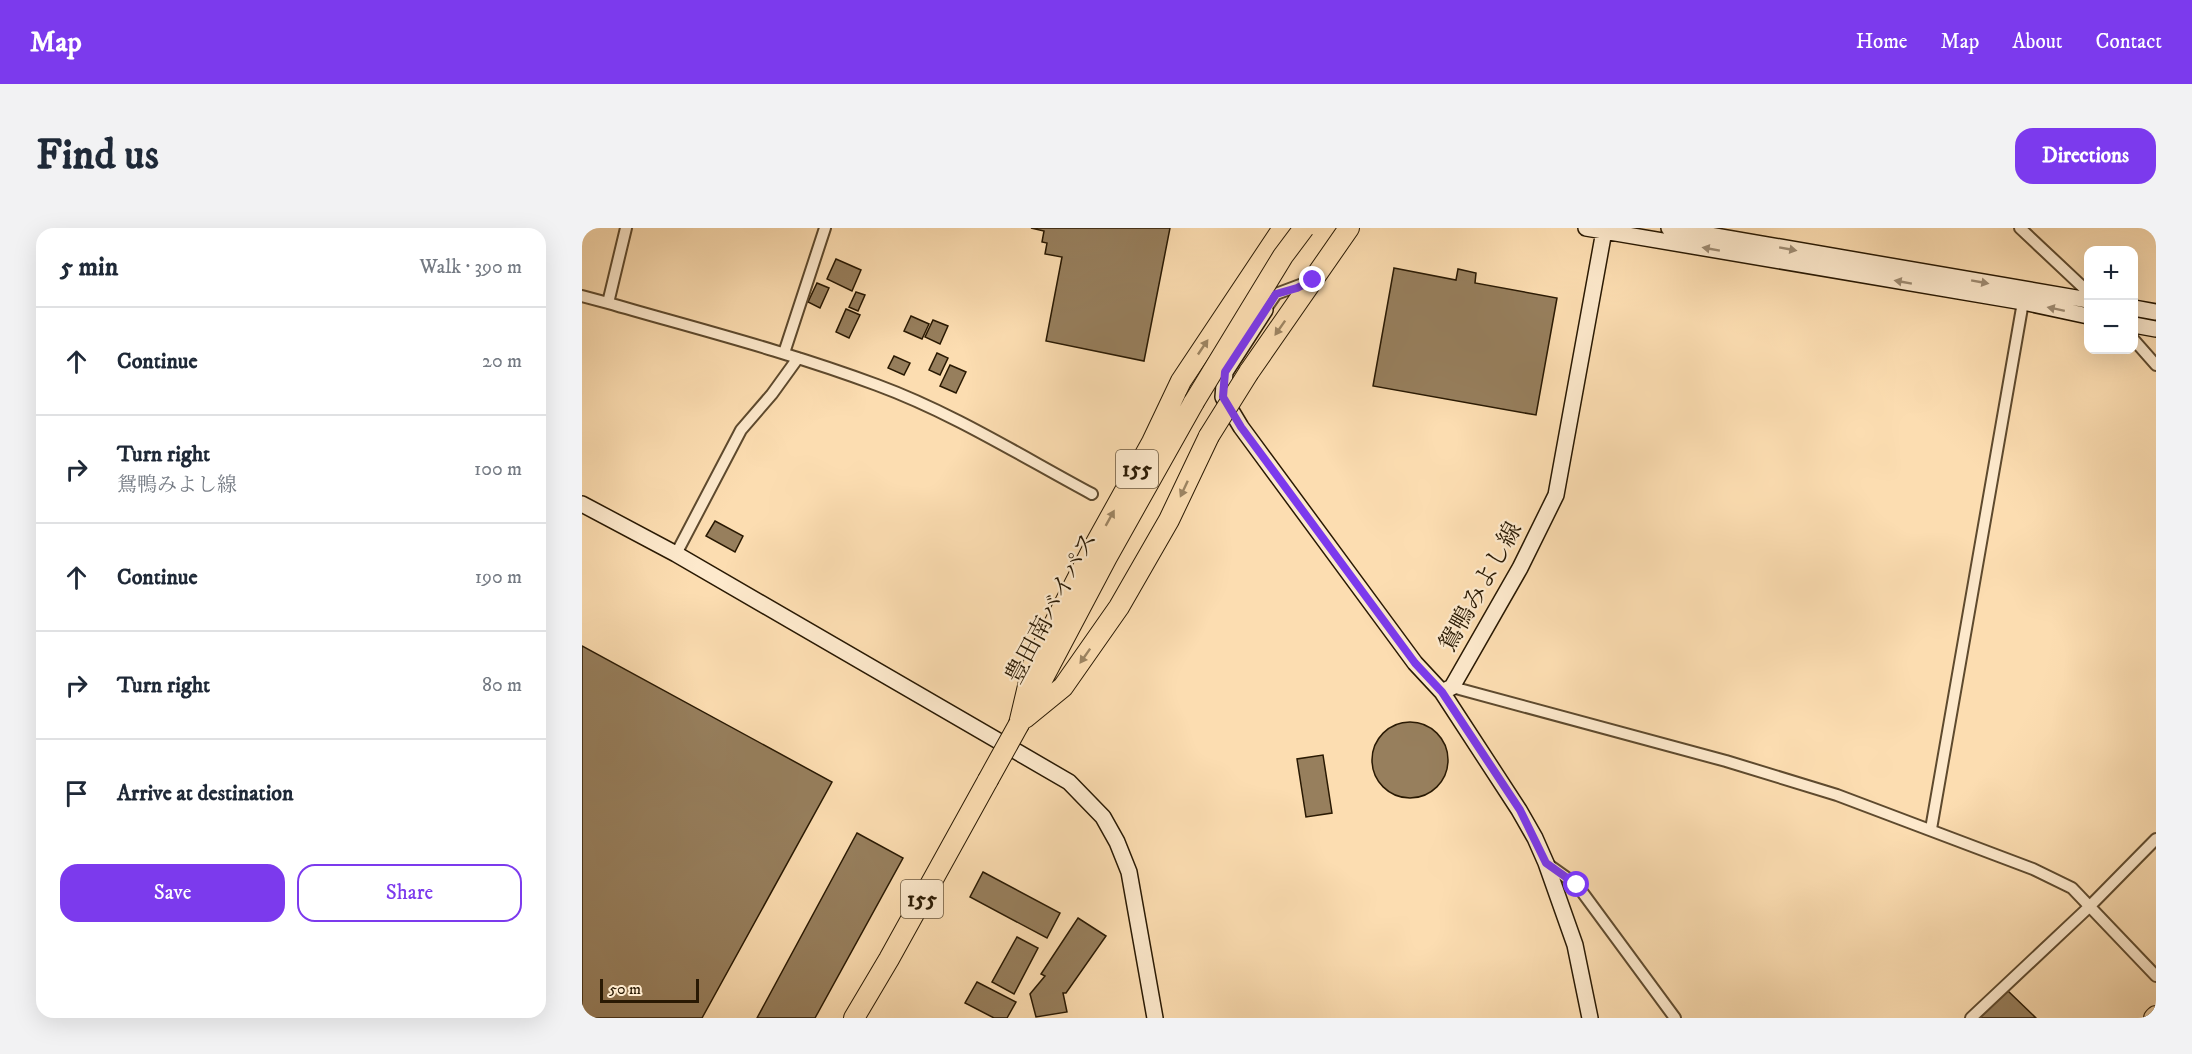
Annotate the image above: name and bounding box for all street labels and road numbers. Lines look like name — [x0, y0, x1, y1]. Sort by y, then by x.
road number: 155 — [1116, 450, 1158, 488]
street label: 鴛鴨みよし線 — [1433, 517, 1529, 657]
street label: 豊田南バイパス — [999, 527, 1105, 689]
road number: 155 — [901, 880, 943, 918]

